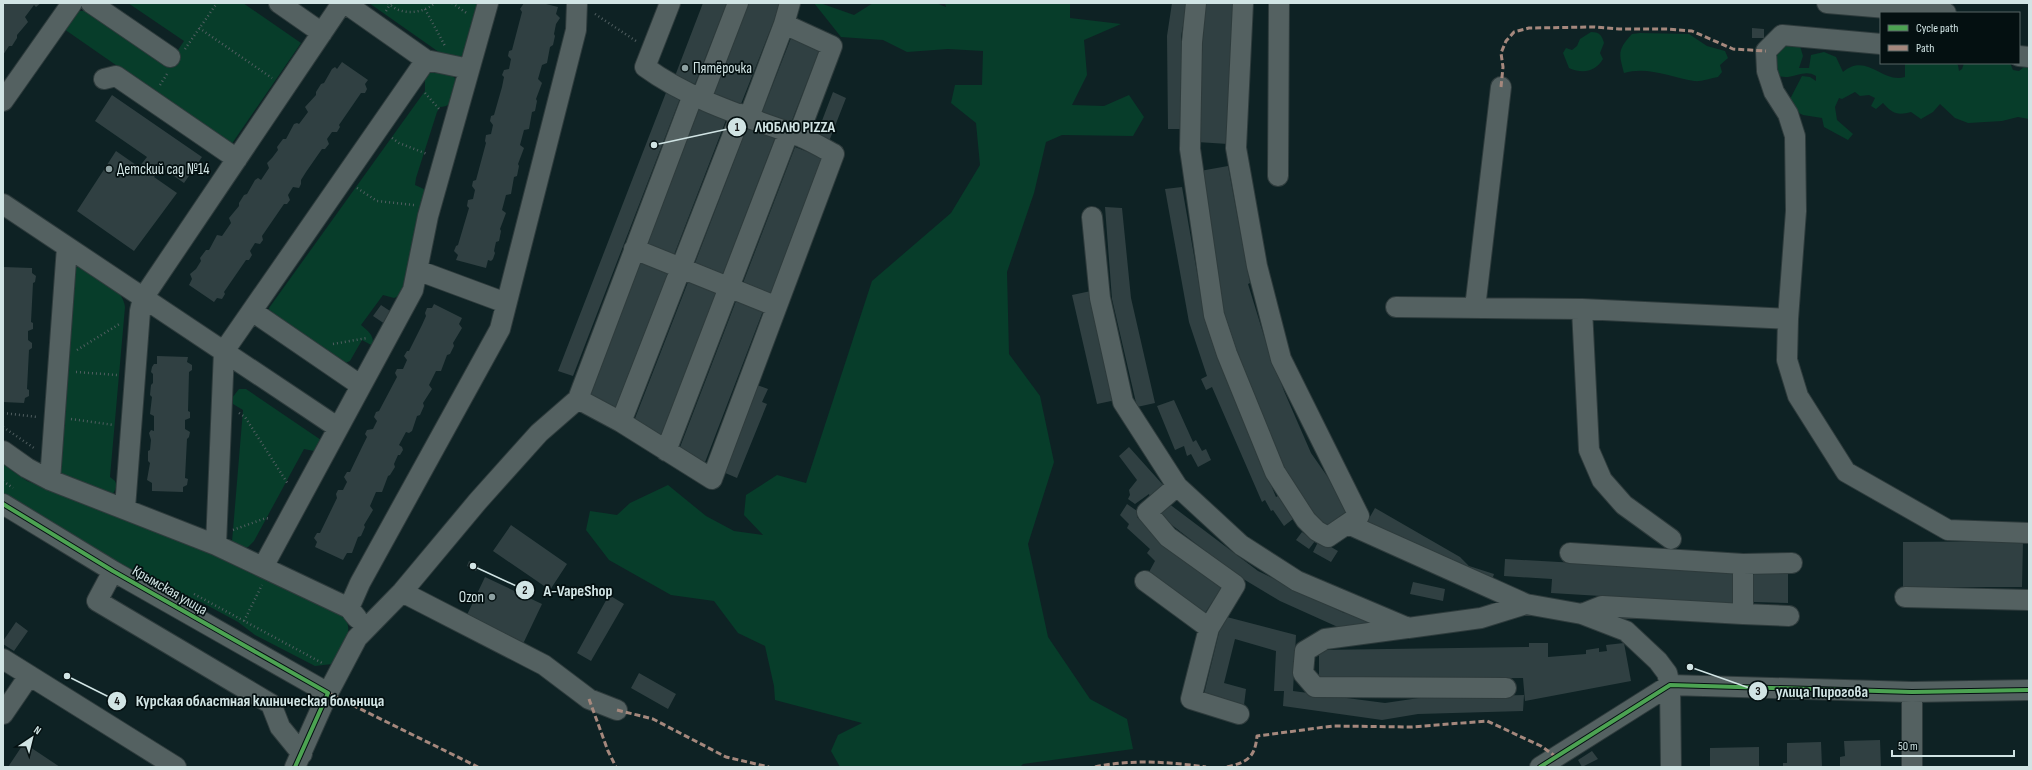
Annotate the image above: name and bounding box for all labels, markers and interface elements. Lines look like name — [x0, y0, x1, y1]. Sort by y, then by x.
legend — [1880, 12, 2020, 64]
text: Cycle path — [1916, 21, 1958, 36]
text: Path — [1916, 41, 1934, 56]
place label: Пятёрочка — [693, 59, 752, 78]
marker: Пятёрочка — [680, 63, 690, 73]
callout: ЛЮБЛЮ PIZZA — [727, 113, 843, 141]
text: ЛЮБЛЮ PIZZA — [754, 118, 836, 137]
text: 1 — [735, 120, 740, 135]
place label: Детский сад №14 — [117, 160, 209, 179]
marker: Детский сад №14 — [104, 164, 114, 174]
street label: Крымская улица — [129, 561, 211, 620]
callout: A-VapeShop — [515, 576, 620, 604]
text: A-VapeShop — [543, 582, 613, 601]
text: 2 — [522, 583, 528, 598]
place label: Ozon — [459, 588, 484, 607]
marker: Ozon — [487, 592, 497, 602]
callout: улица Пирогова — [1748, 677, 1876, 705]
text: улица Пирогова — [1776, 683, 1868, 702]
text: 3 — [1755, 684, 1761, 699]
callout: Курская областная клиническая больница — [107, 687, 392, 715]
text: Курская областная клиническая больница — [136, 692, 384, 711]
text: 4 — [114, 694, 120, 709]
north arrow — [12, 718, 52, 758]
text: N — [31, 723, 44, 737]
scale bar — [1892, 732, 2014, 758]
text: 50 m — [1898, 739, 1918, 754]

